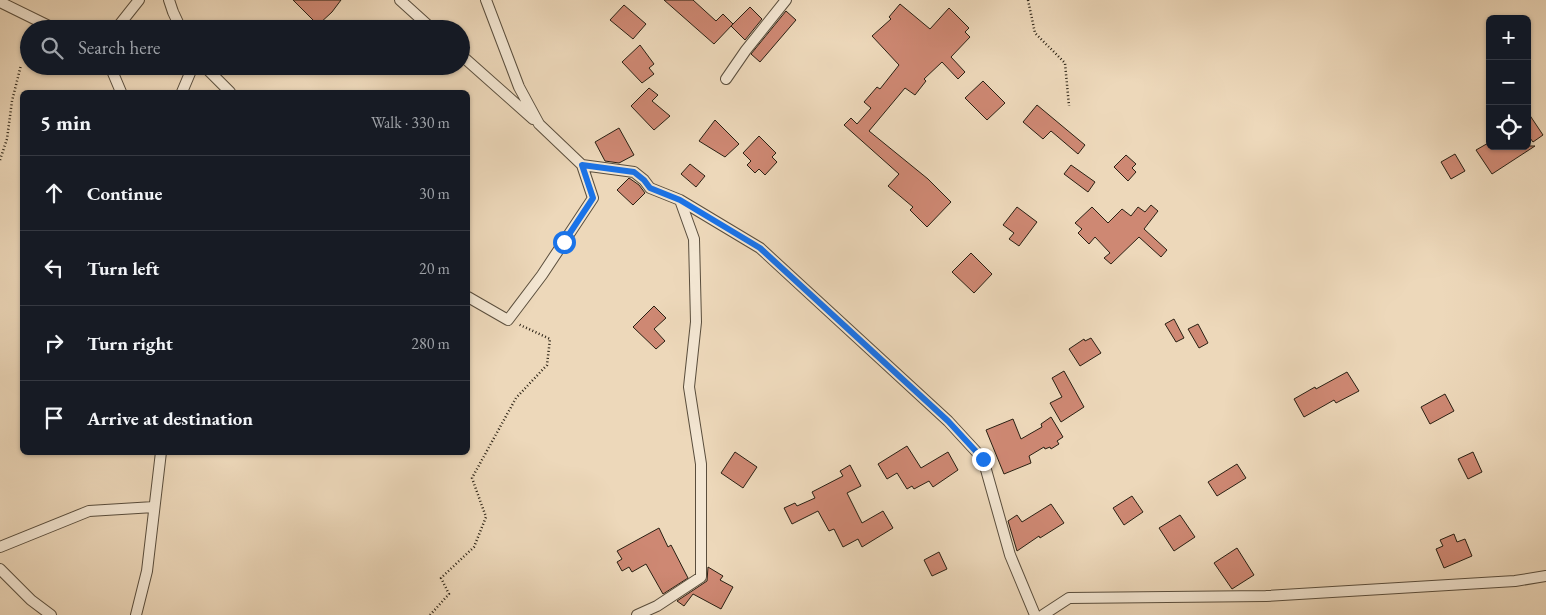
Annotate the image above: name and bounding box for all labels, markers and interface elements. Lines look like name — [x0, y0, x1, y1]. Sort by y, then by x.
map controls — [1486, 15, 1531, 150]
button: + — [1486, 15, 1531, 60]
search box — [20, 20, 470, 75]
icon: search — [38, 34, 66, 62]
text: Search here — [78, 35, 160, 60]
button: − — [1486, 60, 1531, 105]
button: locate — [1486, 105, 1531, 150]
text: 5 min — [40, 109, 91, 136]
text: Walk · 330 m — [371, 112, 450, 133]
icon: ahead — [40, 179, 68, 207]
text: Continue — [87, 181, 162, 206]
text: 30 m — [419, 183, 450, 204]
route start — [553, 231, 576, 254]
icon: left — [40, 254, 68, 282]
text: Turn left — [87, 256, 159, 281]
text: 20 m — [419, 258, 450, 279]
icon: right — [40, 329, 68, 357]
text: Turn right — [87, 331, 173, 356]
text: 280 m — [411, 333, 450, 354]
icon: arrive — [40, 404, 68, 432]
text: Arrive at destination — [87, 406, 253, 431]
route end — [972, 448, 995, 471]

